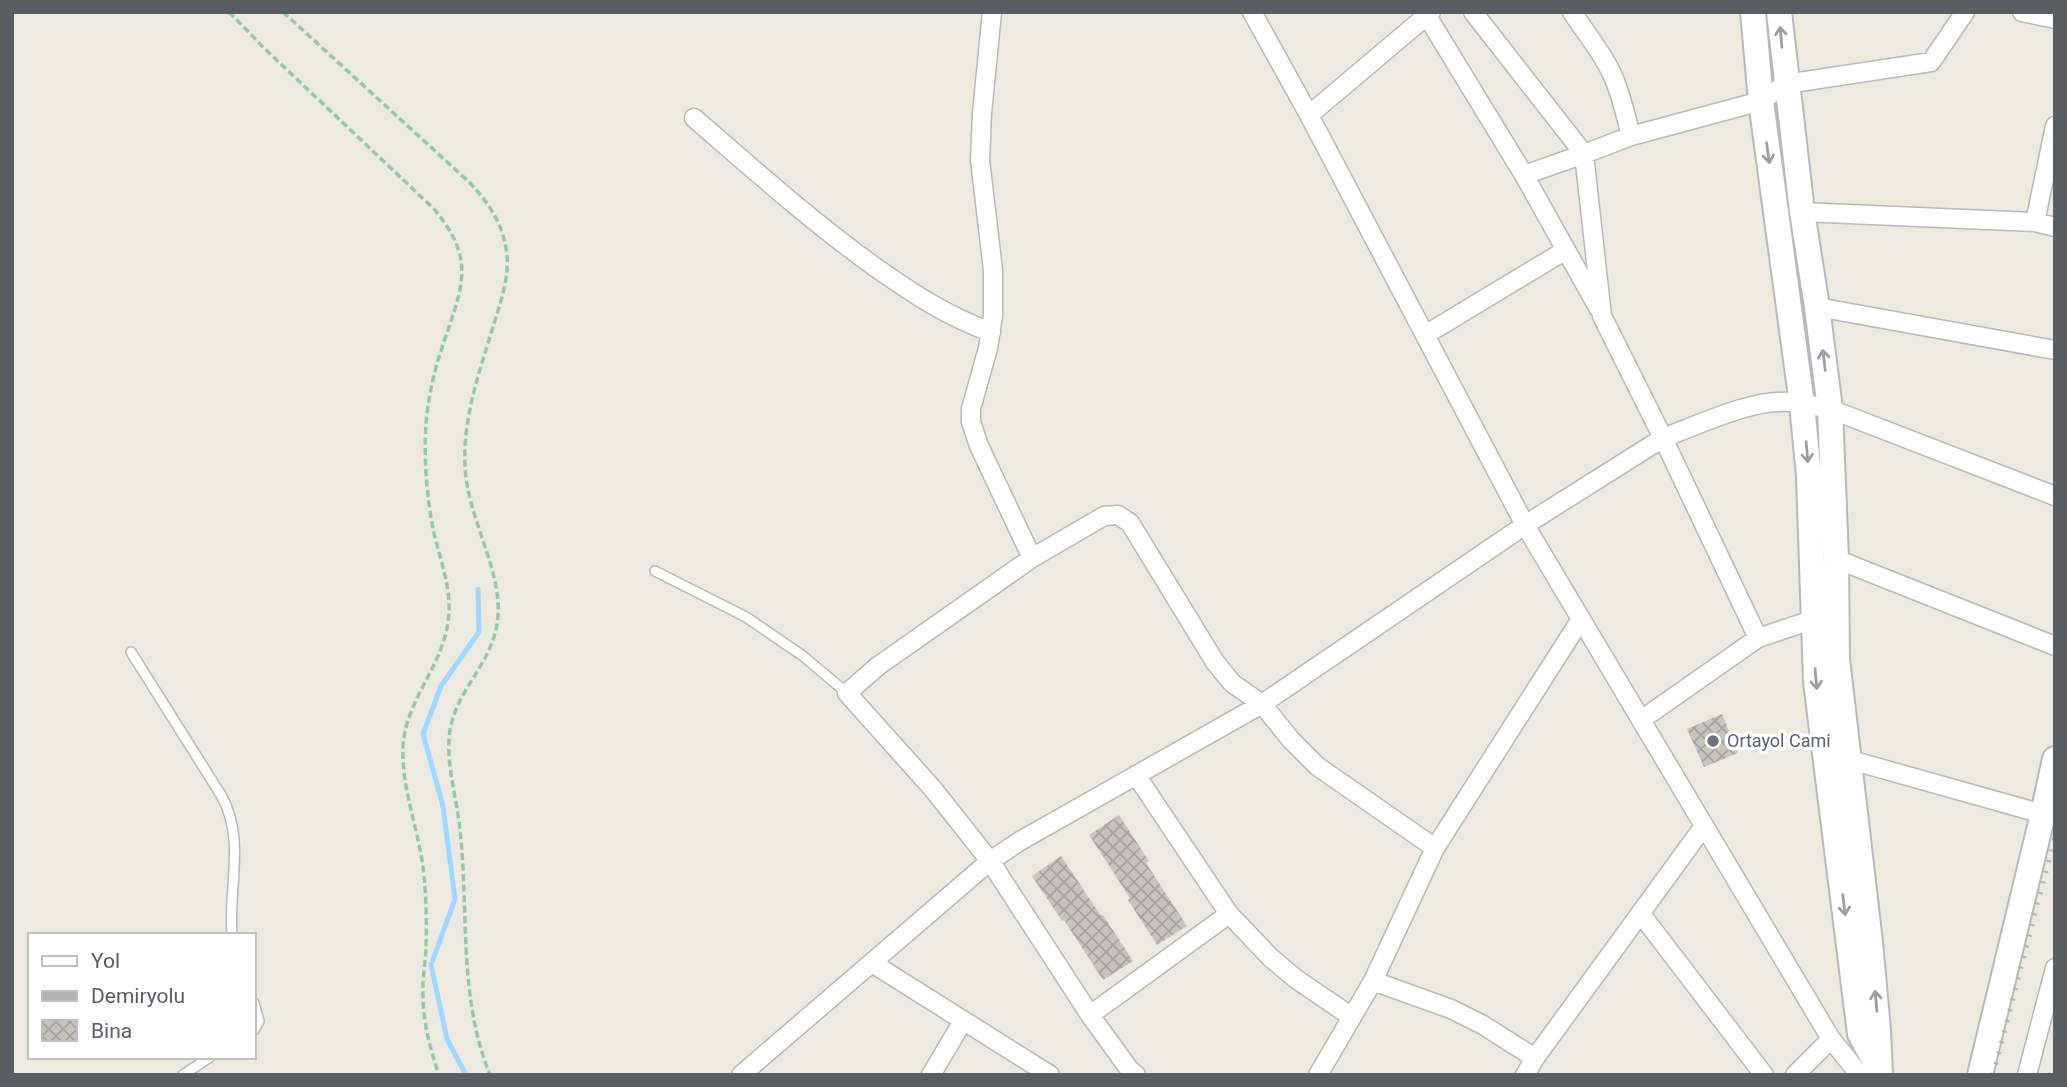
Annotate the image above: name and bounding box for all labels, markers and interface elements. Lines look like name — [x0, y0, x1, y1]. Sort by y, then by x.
one-way arrow — [1775, 26, 1788, 49]
one-way arrow — [1761, 141, 1774, 164]
one-way arrow — [1818, 349, 1831, 372]
one-way arrow — [1801, 440, 1814, 462]
one-way arrow — [1810, 667, 1823, 690]
place label: Ortayol Cami — [1727, 730, 1831, 751]
marker: Ortayol Cami — [1705, 733, 1721, 749]
one-way arrow — [1837, 893, 1850, 915]
legend — [28, 933, 256, 1059]
text: Yol — [91, 949, 120, 973]
text: Demiryolu — [91, 984, 185, 1008]
one-way arrow — [1869, 990, 1882, 1013]
text: Bina — [91, 1019, 132, 1043]

